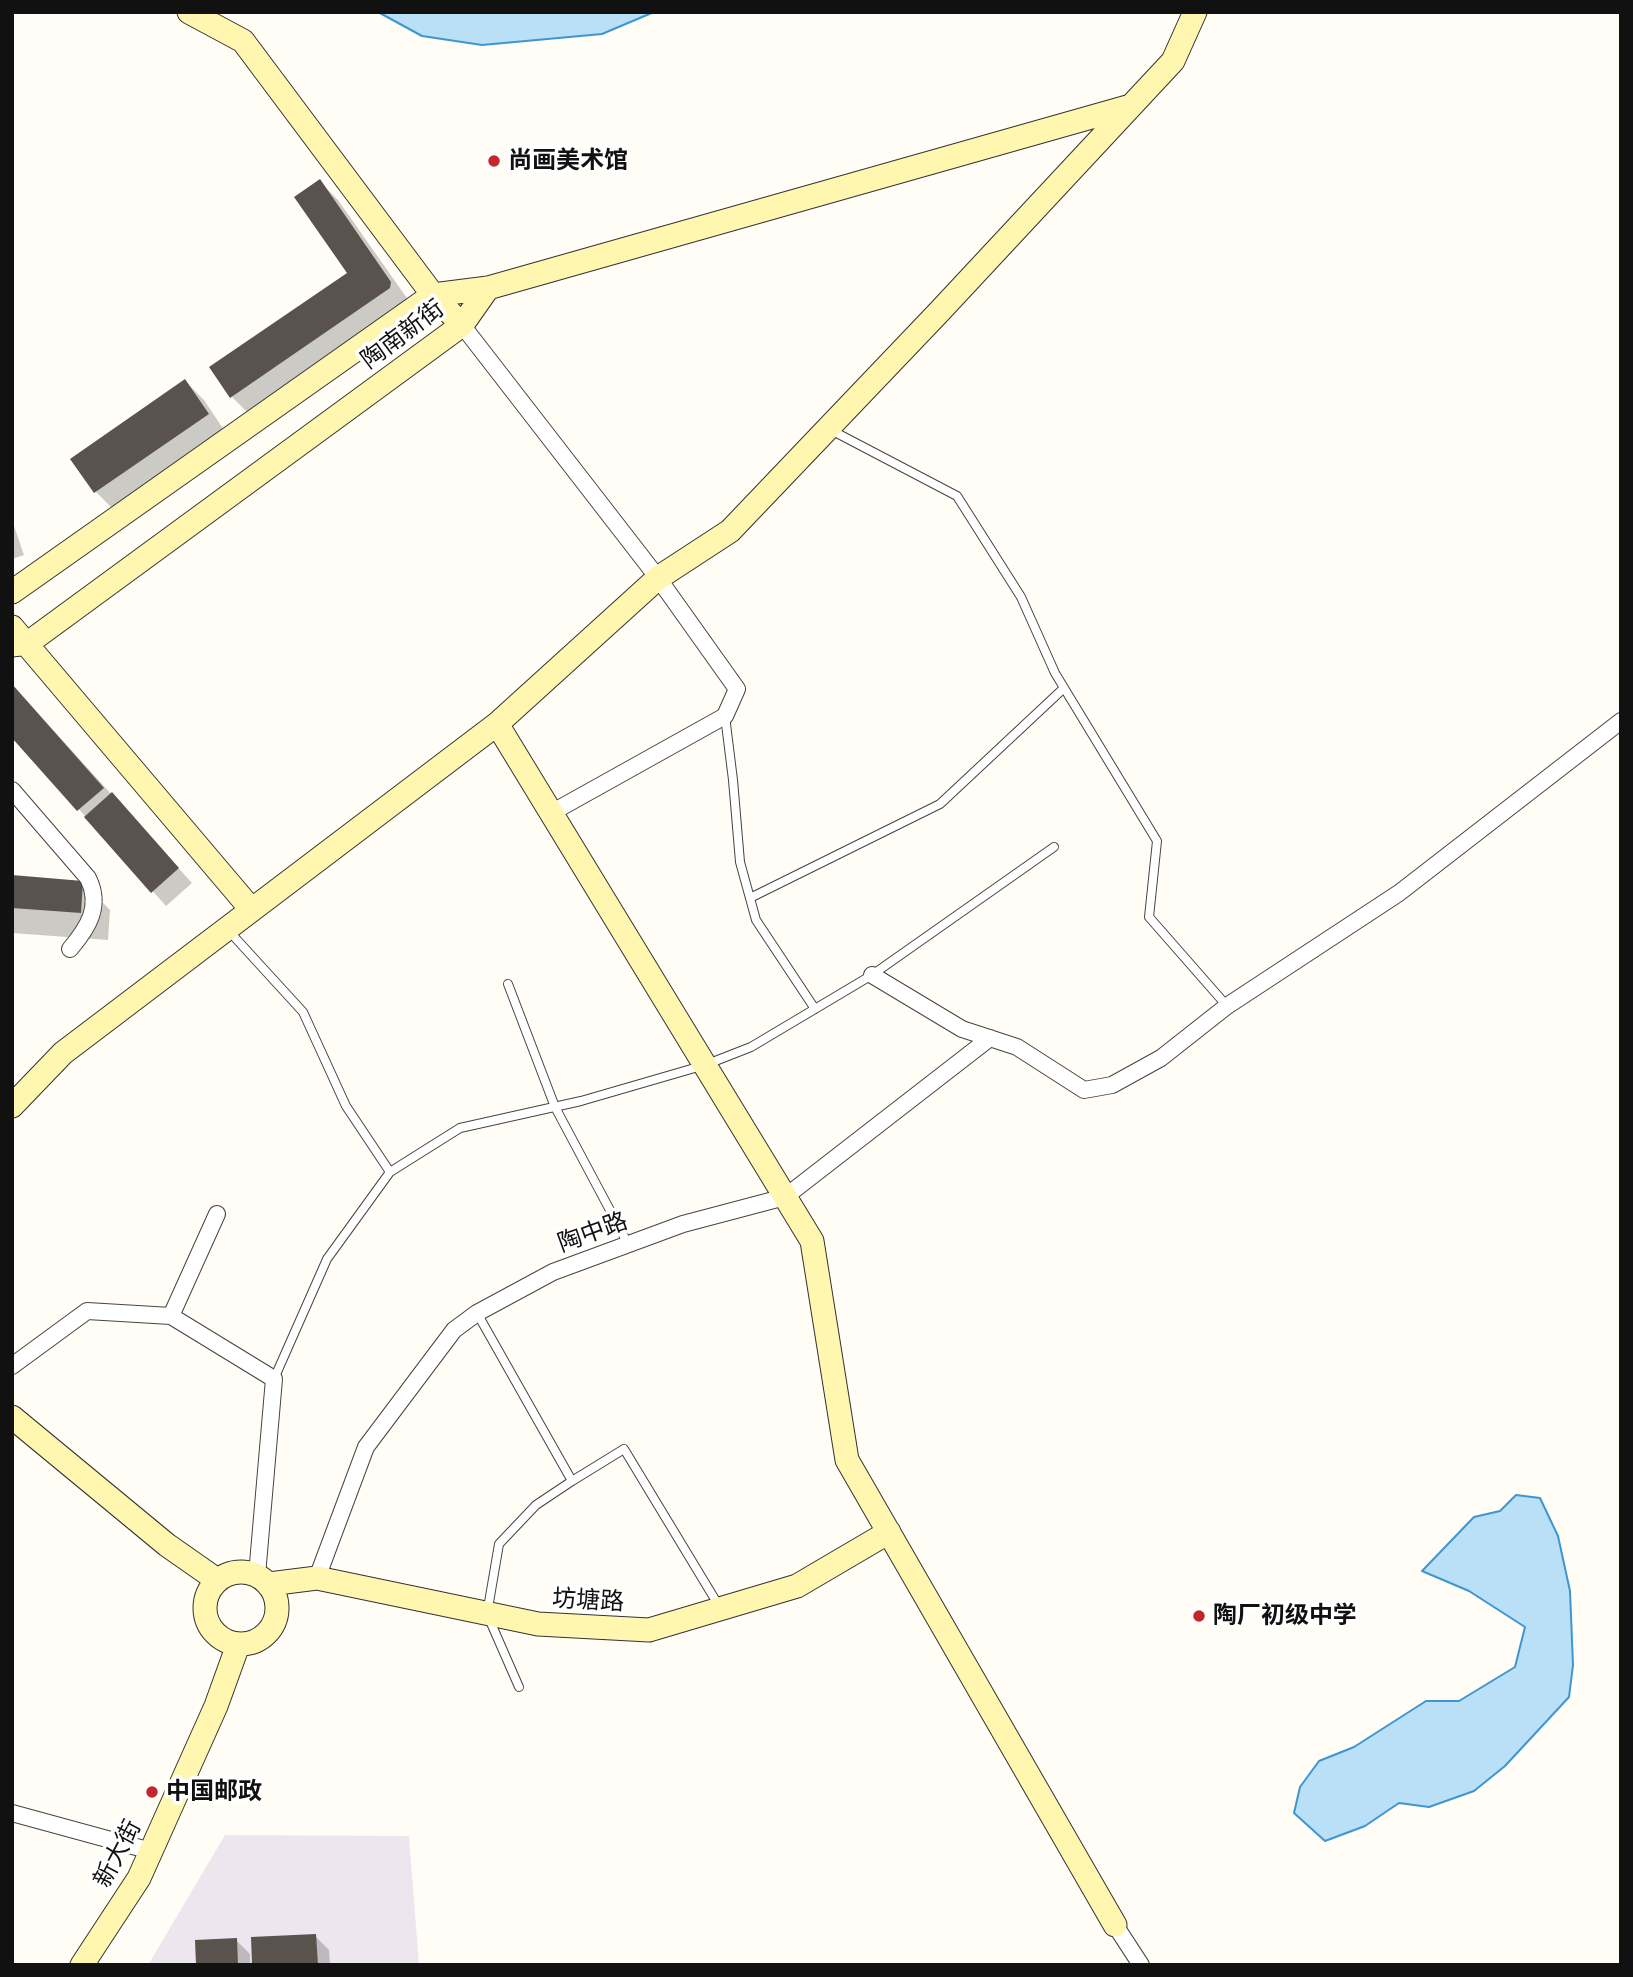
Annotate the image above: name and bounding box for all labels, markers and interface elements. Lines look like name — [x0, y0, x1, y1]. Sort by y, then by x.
place label: 尚画美术馆 — [508, 147, 628, 175]
marker: 尚画美术馆 — [486, 153, 502, 169]
street label: 陶南新街 — [356, 295, 450, 375]
street label: 陶中路 — [554, 1207, 632, 1259]
street label: 坊塘路 — [551, 1585, 625, 1617]
place label: 陶厂初级中学 — [1213, 1602, 1357, 1630]
marker: 陶厂初级中学 — [1191, 1608, 1207, 1624]
place label: 中国邮政 — [166, 1778, 262, 1806]
marker: 中国邮政 — [144, 1784, 160, 1800]
street label: 新大街 — [88, 1815, 148, 1893]

